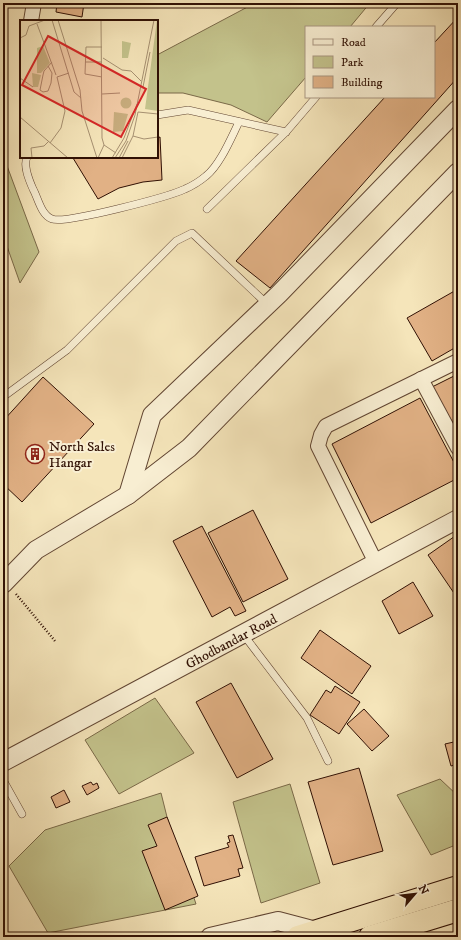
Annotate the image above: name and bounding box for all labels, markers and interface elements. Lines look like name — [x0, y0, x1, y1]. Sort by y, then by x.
inset map — [20, 20, 158, 158]
legend — [305, 26, 435, 98]
text: Road — [341, 35, 366, 50]
text: Park — [341, 55, 363, 70]
text: Building — [341, 75, 382, 90]
place label: North Sales Hangar — [49, 438, 115, 472]
building icon: North Sales Hangar — [24, 443, 46, 465]
street label: Ghodbandar Road — [183, 610, 280, 673]
north arrow — [395, 874, 435, 914]
text: N — [415, 883, 431, 897]

